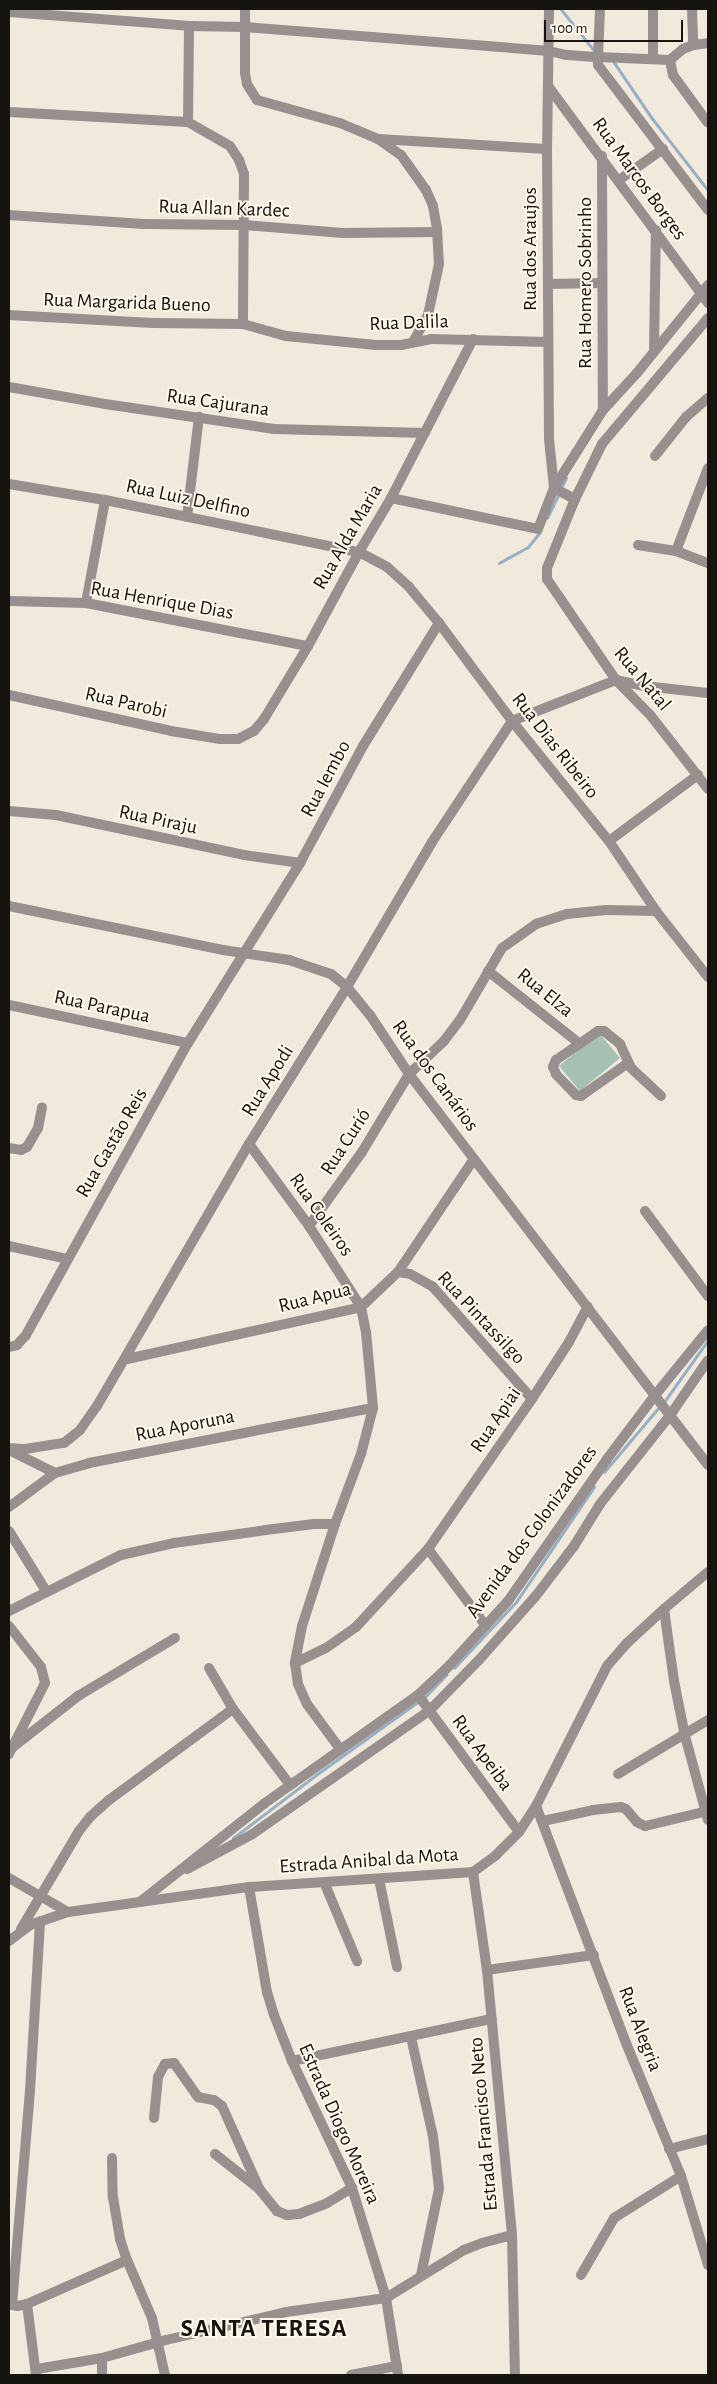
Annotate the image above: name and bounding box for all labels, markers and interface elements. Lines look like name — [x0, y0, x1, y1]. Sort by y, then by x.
scale bar — [547, 10, 686, 42]
text: 100 m — [552, 21, 587, 36]
street label: Rua Marcos Borges — [586, 113, 692, 245]
street label: Rua dos Araujos — [518, 187, 542, 311]
street label: Rua Allan Kardec — [158, 195, 290, 223]
street label: Rua Homero Sobrinho — [573, 197, 597, 369]
street label: Rua Margarida Bueno — [43, 288, 211, 318]
street label: Rua Dalila — [369, 310, 449, 336]
street label: Rua Cajurana — [165, 384, 271, 422]
street label: Rua Luiz Delfino — [124, 474, 252, 524]
street label: Rua Alda Maria — [308, 480, 388, 594]
street label: Rua Henrique Dias — [89, 577, 235, 625]
street label: Rua Natal — [608, 642, 676, 716]
street label: Rua Parobi — [83, 682, 169, 724]
street label: Rua Dias Ribeiro — [506, 688, 604, 804]
street label: Rua Iembo — [296, 736, 356, 822]
street label: Rua Piraju — [117, 800, 199, 840]
street label: Rua Elza — [512, 963, 578, 1023]
street label: Rua Parapua — [52, 985, 152, 1029]
street label: Rua dos Canários — [387, 1016, 483, 1136]
street label: Rua Apodi — [237, 1041, 299, 1121]
street label: Rua Gastão Reis — [71, 1084, 153, 1202]
street label: Rua Curió — [316, 1104, 376, 1180]
street label: Rua Coleiros — [284, 1169, 358, 1261]
street label: Rua Pintassilgo — [432, 1266, 530, 1370]
street label: Rua Apua — [276, 1277, 354, 1319]
street label: Rua Apiai — [465, 1383, 527, 1457]
street label: Rua Aporuna — [133, 1405, 237, 1447]
street label: Avenida dos Colonizadores — [461, 1441, 603, 1623]
street label: Rua Apeiba — [446, 1710, 518, 1796]
street label: Estrada Anibal da Mota — [278, 1843, 460, 1879]
street label: Rua Alegria — [613, 1983, 667, 2075]
street label: Estrada Francisco Neto — [464, 2036, 504, 2212]
street label: Estrada Diogo Moreira — [293, 2040, 385, 2208]
district label: SANTA TERESA — [179, 2314, 349, 2344]

